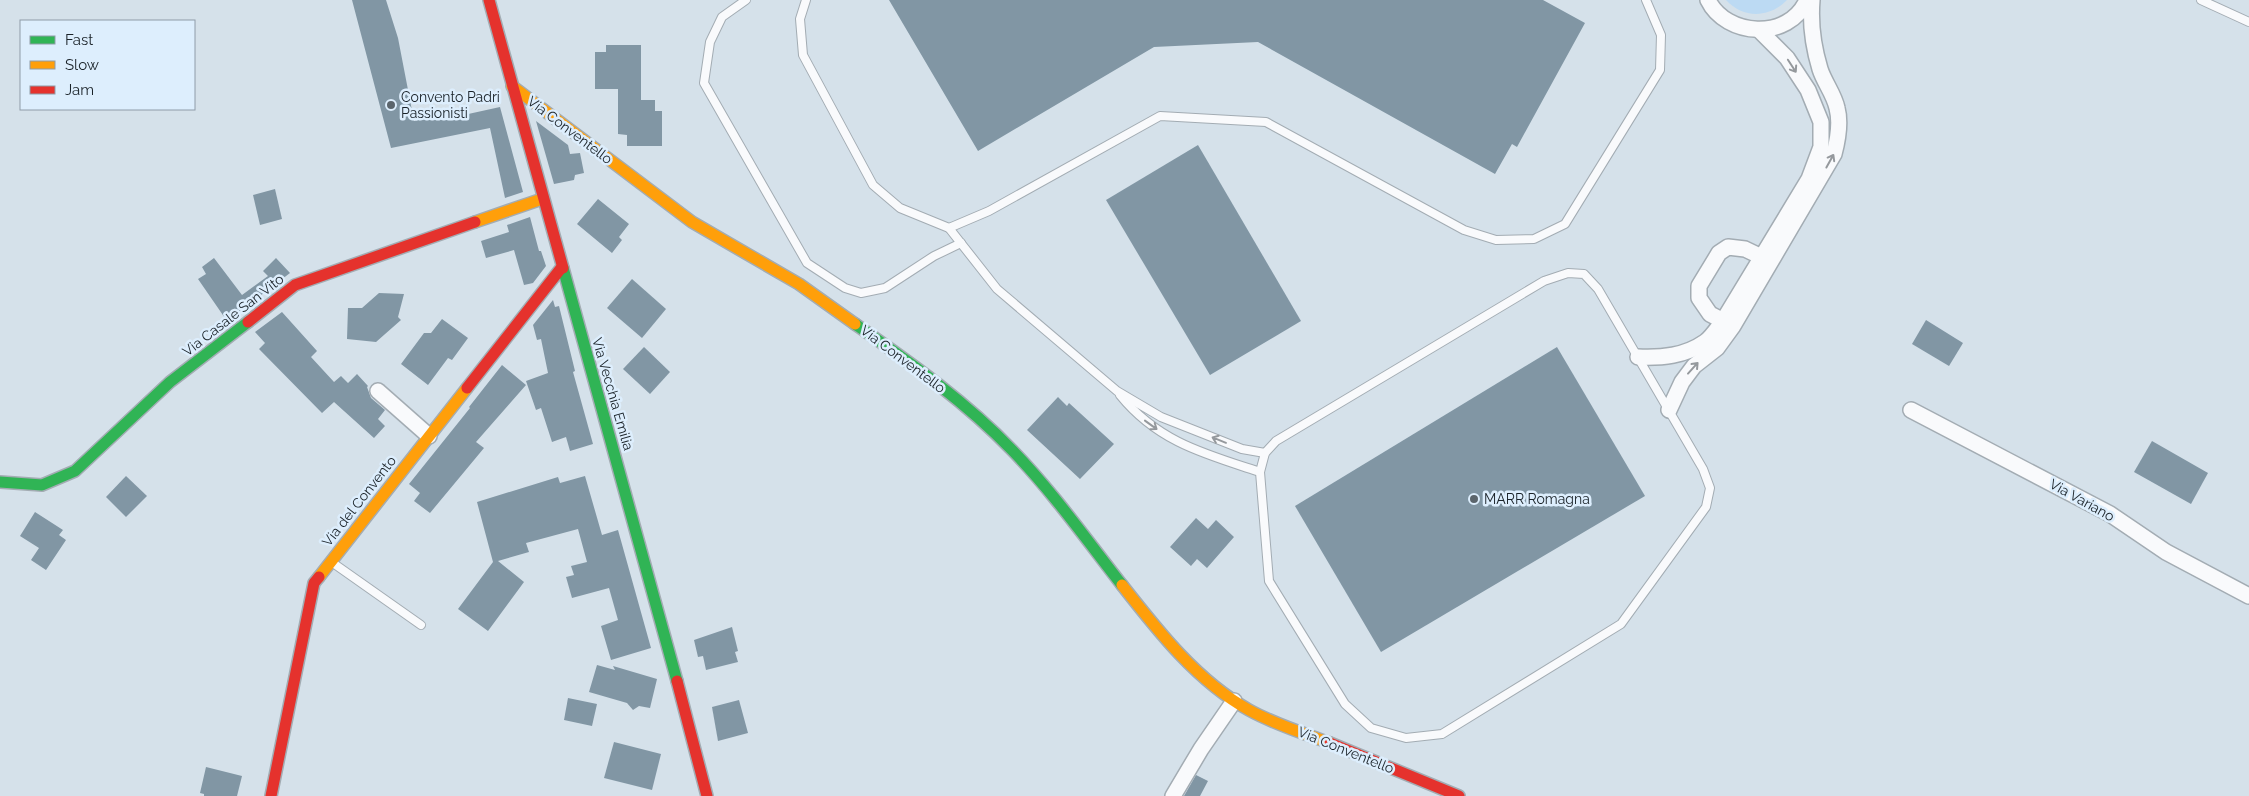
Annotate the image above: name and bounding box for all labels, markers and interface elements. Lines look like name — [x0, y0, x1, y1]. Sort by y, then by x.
legend — [20, 20, 195, 110]
text: Fast — [65, 31, 93, 49]
text: Slow — [65, 56, 99, 74]
one-way arrow — [1787, 58, 1797, 72]
text: Jam — [65, 81, 94, 99]
place label: Convento Padri Passionisti — [401, 89, 500, 121]
street label: Via Conventello — [524, 93, 616, 167]
marker: Convento Padri Passionisti — [385, 99, 397, 111]
one-way arrow — [1825, 154, 1835, 169]
street label: Via Casale San Vito — [179, 271, 287, 359]
street label: Via Conventello — [857, 322, 949, 396]
street label: Via Vecchia Emilia — [589, 336, 637, 452]
one-way arrow — [1687, 362, 1699, 375]
one-way arrow — [1144, 420, 1157, 431]
one-way arrow — [1212, 434, 1227, 444]
street label: Via del Convento — [319, 453, 399, 549]
street label: Via Variano — [2047, 476, 2117, 524]
place label: MARR Romagna — [1484, 491, 1590, 507]
marker: MARR Romagna — [1468, 493, 1480, 505]
street label: Via Conventello — [1296, 723, 1396, 777]

